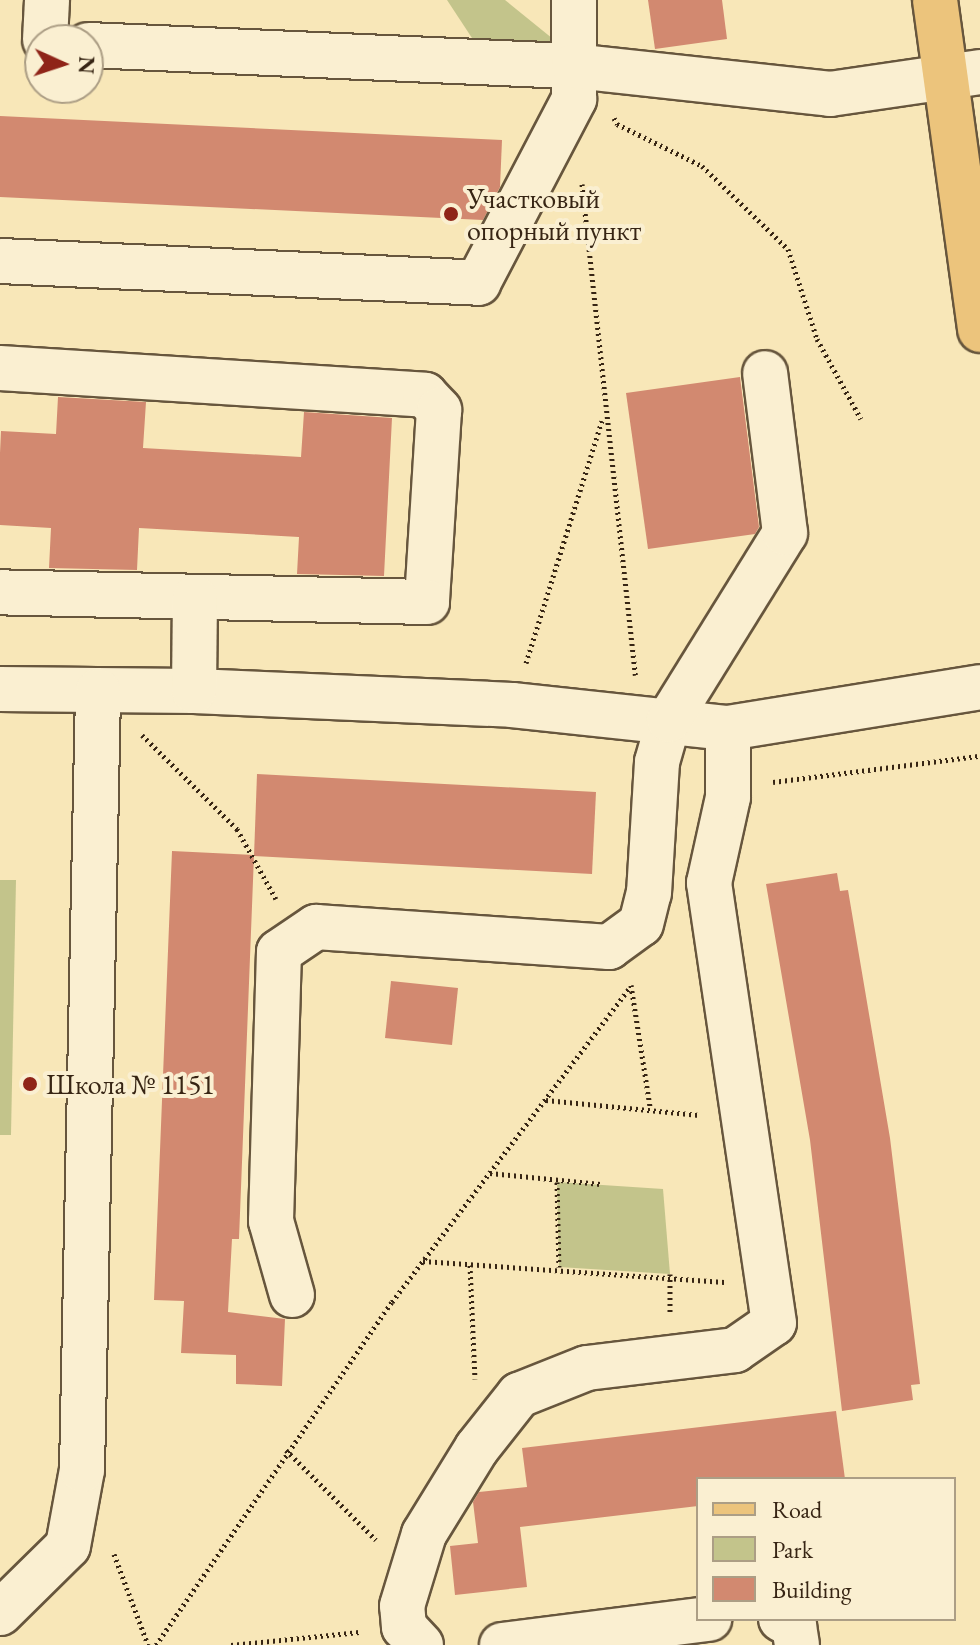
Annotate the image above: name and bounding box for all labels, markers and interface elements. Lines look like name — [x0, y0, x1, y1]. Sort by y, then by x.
north arrow — [24, 24, 104, 104]
text: N — [72, 56, 101, 75]
place label: Участковый опорный пункт — [467, 181, 641, 247]
marker: Участковый опорный пункт — [442, 205, 460, 223]
place label: Школа № 1151 — [46, 1067, 215, 1101]
marker: Школа № 1151 — [21, 1075, 39, 1093]
legend — [696, 1477, 956, 1621]
text: Road — [772, 1494, 822, 1525]
text: Park — [772, 1534, 813, 1565]
text: Building — [772, 1574, 852, 1605]

